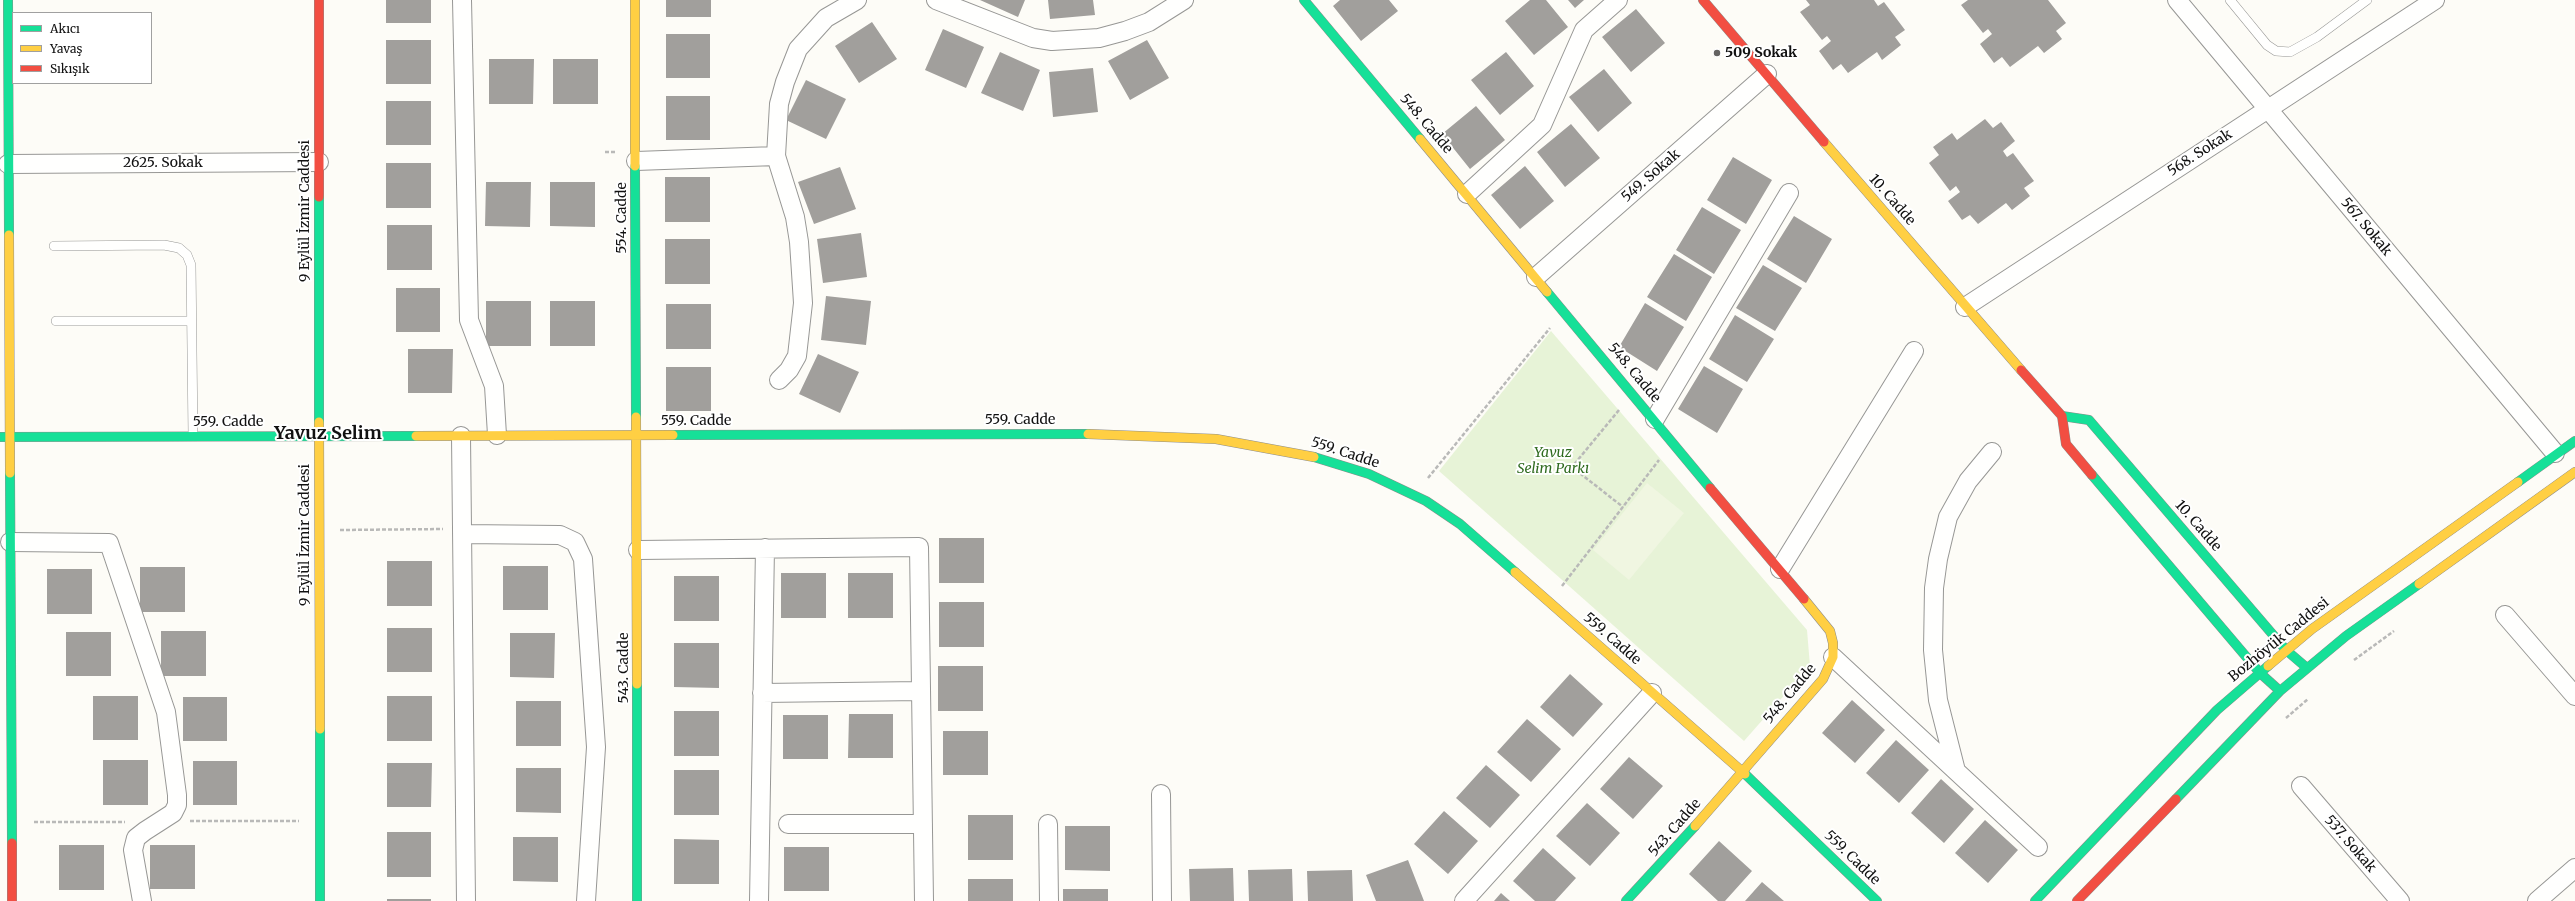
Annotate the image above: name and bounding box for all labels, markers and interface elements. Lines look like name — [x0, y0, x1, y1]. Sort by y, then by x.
legend — [12, 12, 152, 84]
text: Akıcı — [50, 21, 80, 36]
text: Yavaş — [50, 41, 82, 56]
place label: 509 Sokak — [1725, 45, 1797, 61]
marker: 509 Sokak — [1712, 48, 1722, 58]
text: Sıkışık — [50, 61, 90, 76]
street label: 548. Cadde — [1396, 91, 1456, 157]
street label: 568. Sokak — [2165, 126, 2235, 180]
street label: 9 Eylül İzmir Caddesi — [297, 140, 313, 282]
street label: 549. Sokak — [1618, 146, 1684, 206]
street label: 2625. Sokak — [123, 155, 203, 171]
street label: 10. Cadde — [1865, 171, 1919, 229]
street label: 554. Cadde — [614, 182, 630, 254]
street label: 567. Sokak — [2337, 195, 2395, 259]
street label: 548. Cadde — [1604, 340, 1664, 406]
street label: 559. Cadde — [985, 412, 1055, 428]
street label: 559. Cadde — [661, 413, 731, 429]
street label: 559. Cadde — [193, 414, 263, 430]
district label: Yavuz Selim — [274, 423, 382, 445]
street label: 559. Cadde — [1309, 434, 1381, 472]
park label: Yavuz Selim Parkı — [1517, 445, 1589, 478]
street label: 9 Eylül İzmir Caddesi — [297, 464, 313, 606]
street label: 10. Cadde — [2171, 497, 2225, 555]
street label: Bozhöyük Caddesi — [2225, 594, 2333, 686]
street label: 559. Cadde — [1580, 609, 1644, 669]
street label: 543. Cadde — [616, 633, 632, 703]
street label: 548. Cadde — [1760, 661, 1820, 727]
street label: 543. Cadde — [1645, 796, 1705, 860]
street label: 537. Sokak — [2321, 812, 2379, 876]
street label: 559. Cadde — [1821, 827, 1883, 889]

